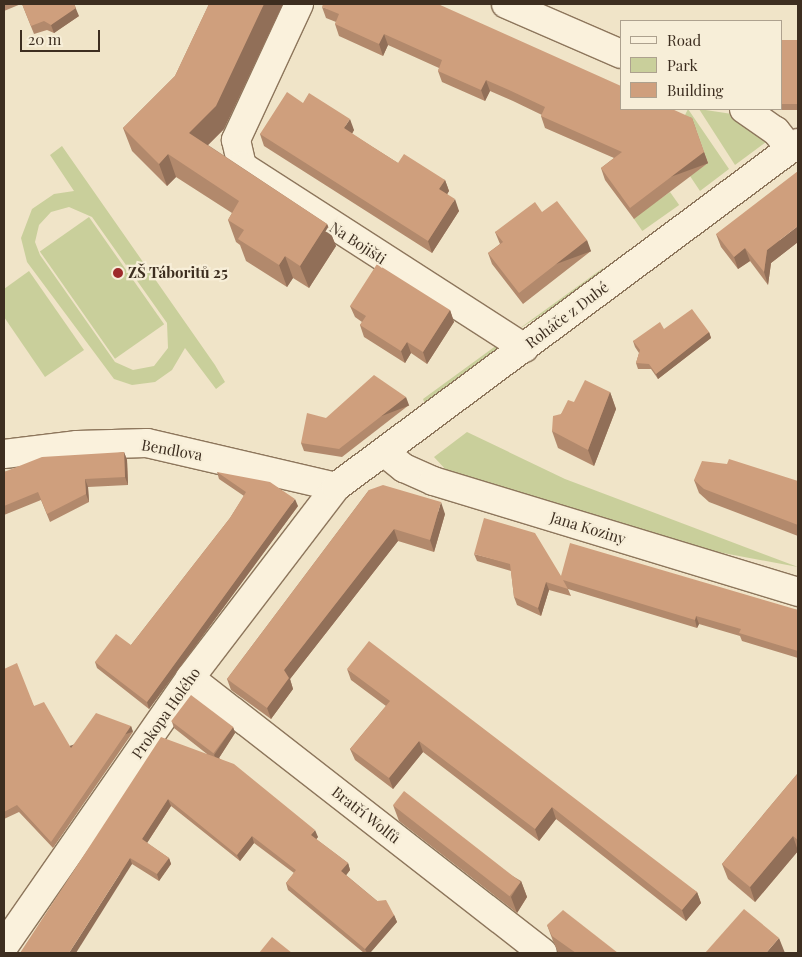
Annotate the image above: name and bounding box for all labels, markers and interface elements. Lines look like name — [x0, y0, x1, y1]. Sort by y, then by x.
scale bar — [22, 20, 102, 52]
legend — [620, 20, 782, 110]
text: 20 m — [28, 29, 61, 49]
text: Road — [667, 30, 701, 50]
text: Park — [667, 55, 698, 75]
text: Building — [667, 80, 723, 100]
street label: Na Bojišti — [326, 218, 390, 268]
place label: ZŠ Táboritů 25 — [128, 264, 228, 282]
marker: ZŠ Táboritů 25 — [112, 267, 124, 279]
street label: Roháče z Dubé — [522, 278, 612, 352]
street label: Bendlova — [140, 436, 204, 464]
street label: Jana Koziny — [548, 508, 628, 548]
street label: Prokopa Holého — [128, 664, 204, 762]
street label: Bratří Wolfů — [328, 783, 404, 847]

